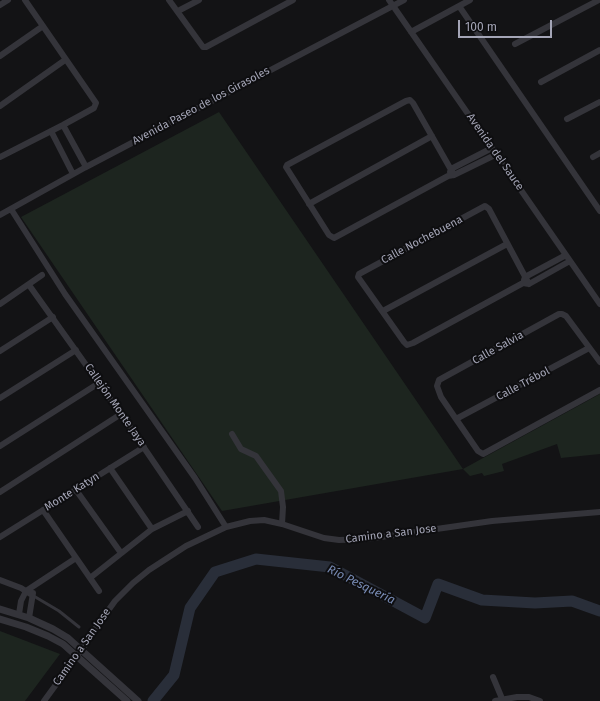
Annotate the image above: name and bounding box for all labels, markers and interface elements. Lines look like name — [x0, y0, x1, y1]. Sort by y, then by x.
scale bar — [460, 12, 554, 38]
text: 100 m — [465, 20, 497, 34]
street label: Avenida Paseo de los Girasoles — [130, 64, 272, 148]
street label: Avenida del Sauce — [464, 111, 526, 193]
street label: Calle Nochebuena — [379, 213, 465, 267]
street label: Calle Salvia — [470, 328, 526, 368]
street label: Callejón Monte Jaya — [82, 361, 148, 449]
street label: Calle Trébol — [494, 364, 552, 404]
street label: Monte Katyn — [42, 470, 102, 514]
street label: Camino a San Jose — [345, 522, 437, 546]
water label: Río Pesquería — [325, 562, 397, 608]
street label: Camino a San Jose — [50, 606, 114, 688]

